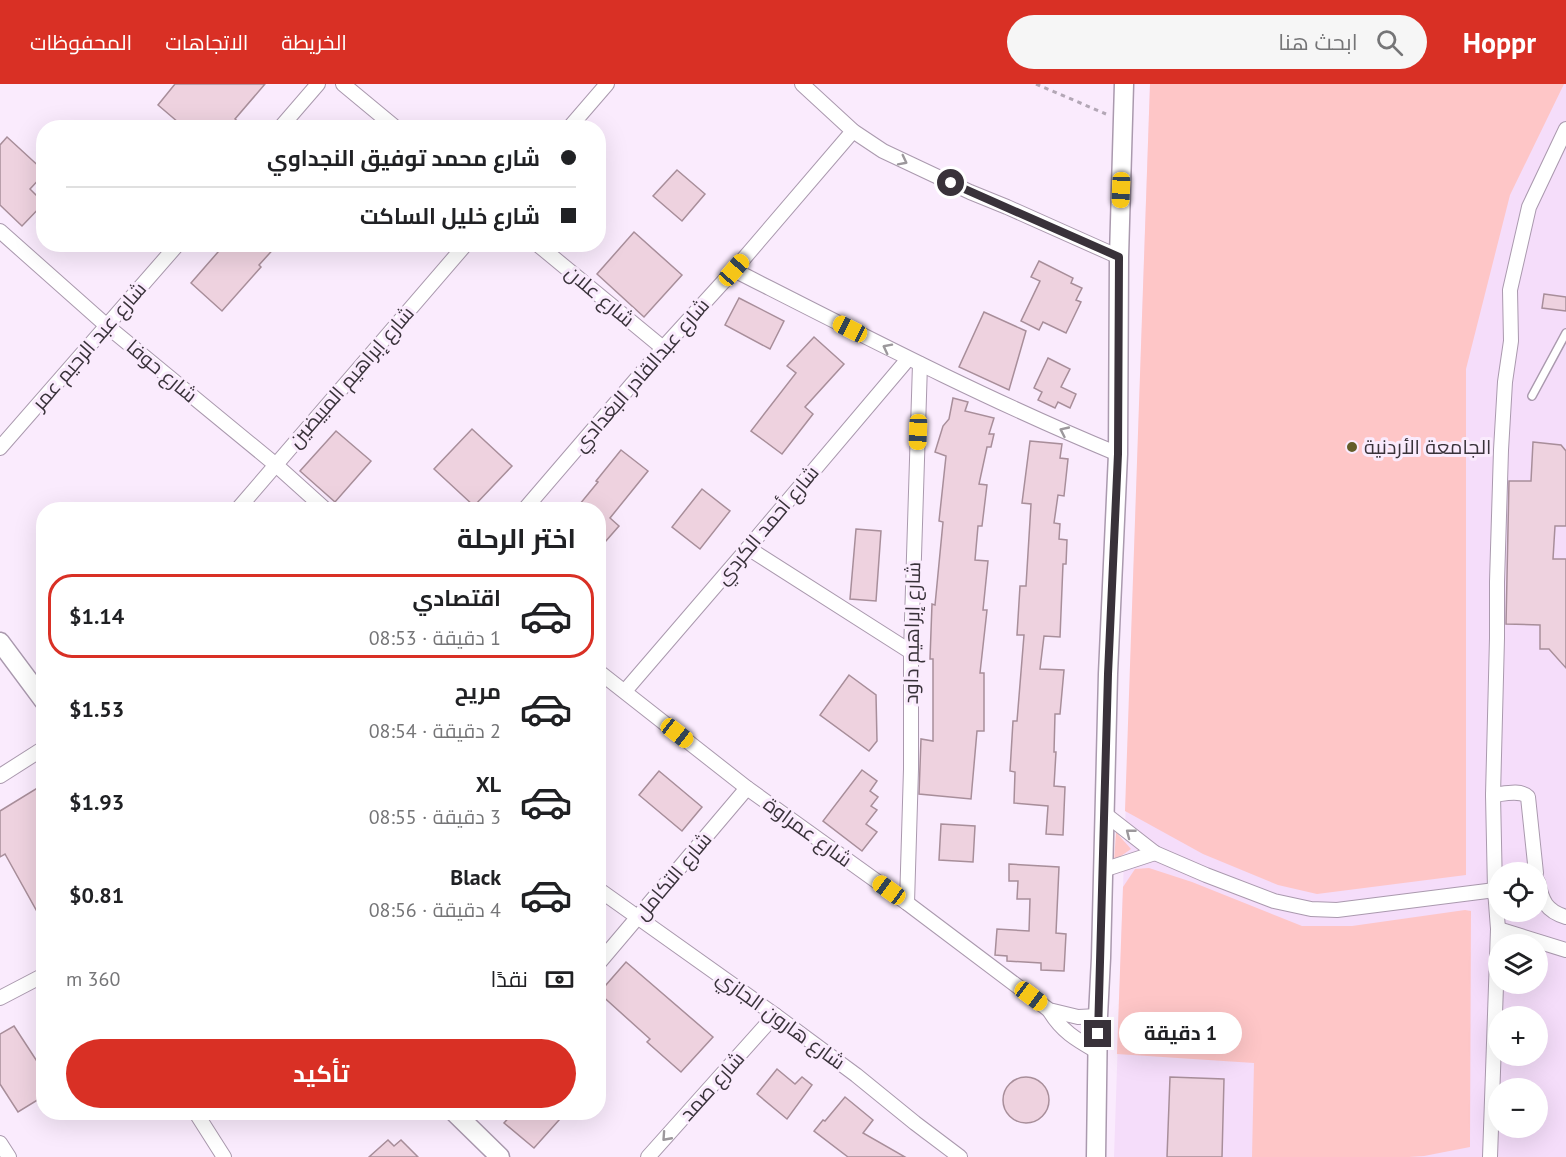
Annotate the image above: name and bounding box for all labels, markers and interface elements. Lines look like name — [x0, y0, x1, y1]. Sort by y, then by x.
search box — [1007, 15, 1427, 69]
text: Hoppr — [1463, 24, 1536, 61]
icon: search — [1373, 26, 1406, 59]
text: ابحث هنا — [1278, 28, 1358, 56]
text: المحفوظات — [30, 29, 132, 56]
text: الاتجاهات — [165, 29, 248, 56]
text: الخريطة — [281, 29, 347, 56]
text: شارع محمد توفيق النجداوي — [267, 144, 540, 172]
one-way arrow — [897, 154, 908, 165]
route start — [937, 169, 964, 196]
car — [1111, 172, 1131, 208]
text: شارع خليل الساكت — [360, 202, 540, 230]
car — [715, 251, 753, 289]
street label: شارع علان — [559, 259, 640, 333]
street label: شارع عبد الرحيم عمر — [26, 277, 153, 417]
street label: شارع عبدالقادر البغدادي — [567, 293, 717, 459]
street label: شارع إبراهيم المبيضين — [282, 301, 420, 454]
car — [830, 313, 870, 345]
street label: شارع حوفا — [121, 334, 203, 409]
one-way arrow — [883, 344, 894, 355]
car — [908, 414, 928, 450]
one-way arrow — [1059, 426, 1070, 438]
place label: الجامعة الأردنية — [1364, 434, 1491, 460]
marker: الجامعة الأردنية — [1345, 440, 1359, 454]
street label: شارع أحمد الكردي — [710, 460, 827, 592]
text: اختر الرحلة — [457, 521, 576, 555]
street label: شارع إبراهيم داود — [898, 562, 927, 704]
text: اقتصادي — [412, 584, 501, 612]
icon: car — [519, 589, 573, 643]
text: $1.14 — [69, 602, 124, 630]
text: 1 دقيقة · 08:53 — [369, 625, 501, 651]
text: مريح — [455, 677, 501, 705]
icon: car — [519, 682, 573, 736]
text: $1.53 — [69, 695, 124, 723]
car — [657, 715, 697, 751]
text: 2 دقيقة · 08:54 — [369, 718, 501, 744]
text: XL — [476, 770, 501, 798]
icon: car — [519, 775, 573, 829]
text: $1.93 — [69, 788, 124, 816]
street label: شارع عمراوة — [758, 791, 857, 874]
text: 3 دقيقة · 08:55 — [369, 804, 501, 830]
street label: شارع التكامل — [629, 827, 718, 926]
one-way arrow — [1125, 830, 1136, 841]
map controls — [1488, 862, 1548, 1138]
button: locate — [1488, 862, 1548, 922]
text: Black — [450, 863, 501, 891]
icon: car — [519, 868, 573, 922]
car — [869, 872, 909, 908]
text: $0.81 — [69, 881, 124, 909]
text: 4 دقيقة · 08:56 — [369, 897, 501, 923]
button: layers — [1488, 934, 1548, 994]
icon: cash — [543, 963, 576, 996]
text: نقدًا — [490, 965, 528, 993]
street label: شارع هارون الجازي — [710, 965, 850, 1078]
text: 360 m — [66, 966, 120, 992]
car — [1011, 978, 1051, 1014]
button: + — [1488, 1006, 1548, 1066]
callout: 1 دقيقة — [1119, 1013, 1242, 1055]
route end — [1084, 1020, 1111, 1047]
text: 1 دقيقة — [1144, 1020, 1217, 1046]
button: تأكيد — [66, 1039, 576, 1108]
street label: شارع صمد — [674, 1046, 751, 1127]
button: − — [1488, 1078, 1548, 1138]
one-way arrow — [662, 1130, 673, 1141]

